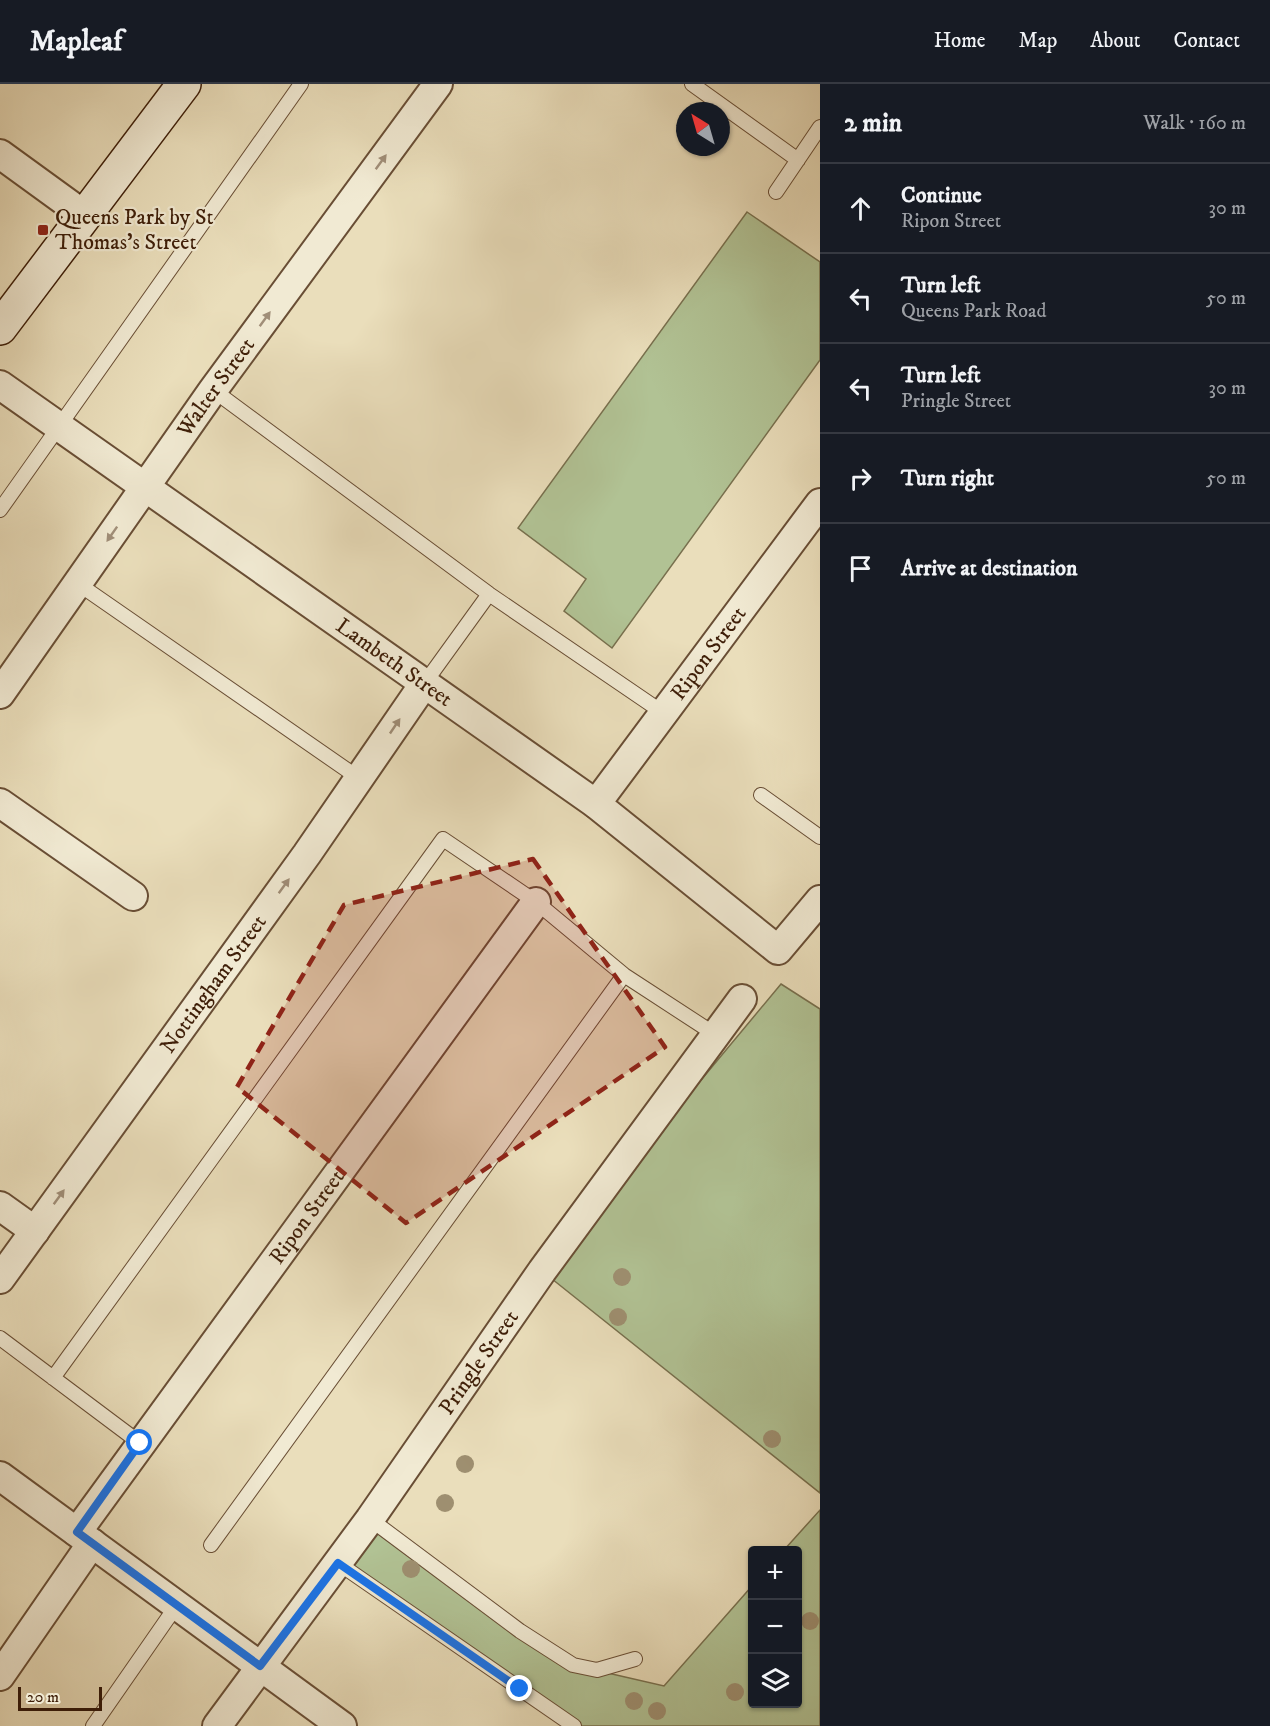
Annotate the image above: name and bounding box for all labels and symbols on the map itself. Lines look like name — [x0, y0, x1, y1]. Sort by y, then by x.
north arrow — [676, 102, 730, 156]
one-way arrow — [374, 154, 386, 169]
place label: Queens Park by St Thomas's Street — [55, 204, 214, 256]
marker: Queens Park by St Thomas's Street — [36, 223, 50, 237]
one-way arrow — [259, 311, 271, 327]
street label: Walter Street — [170, 332, 260, 443]
one-way arrow — [106, 525, 118, 541]
street label: Ripon Street — [664, 601, 752, 705]
street label: Lambeth Street — [331, 612, 458, 712]
one-way arrow — [389, 718, 400, 734]
one-way arrow — [278, 879, 290, 895]
street label: Nottingham Street — [154, 909, 272, 1059]
street label: Ripon Street — [263, 1164, 350, 1269]
one-way arrow — [53, 1190, 65, 1206]
street label: Pringle Street — [433, 1305, 524, 1420]
route start — [126, 1429, 152, 1455]
route end — [506, 1675, 532, 1701]
scale bar — [18, 1684, 102, 1712]

